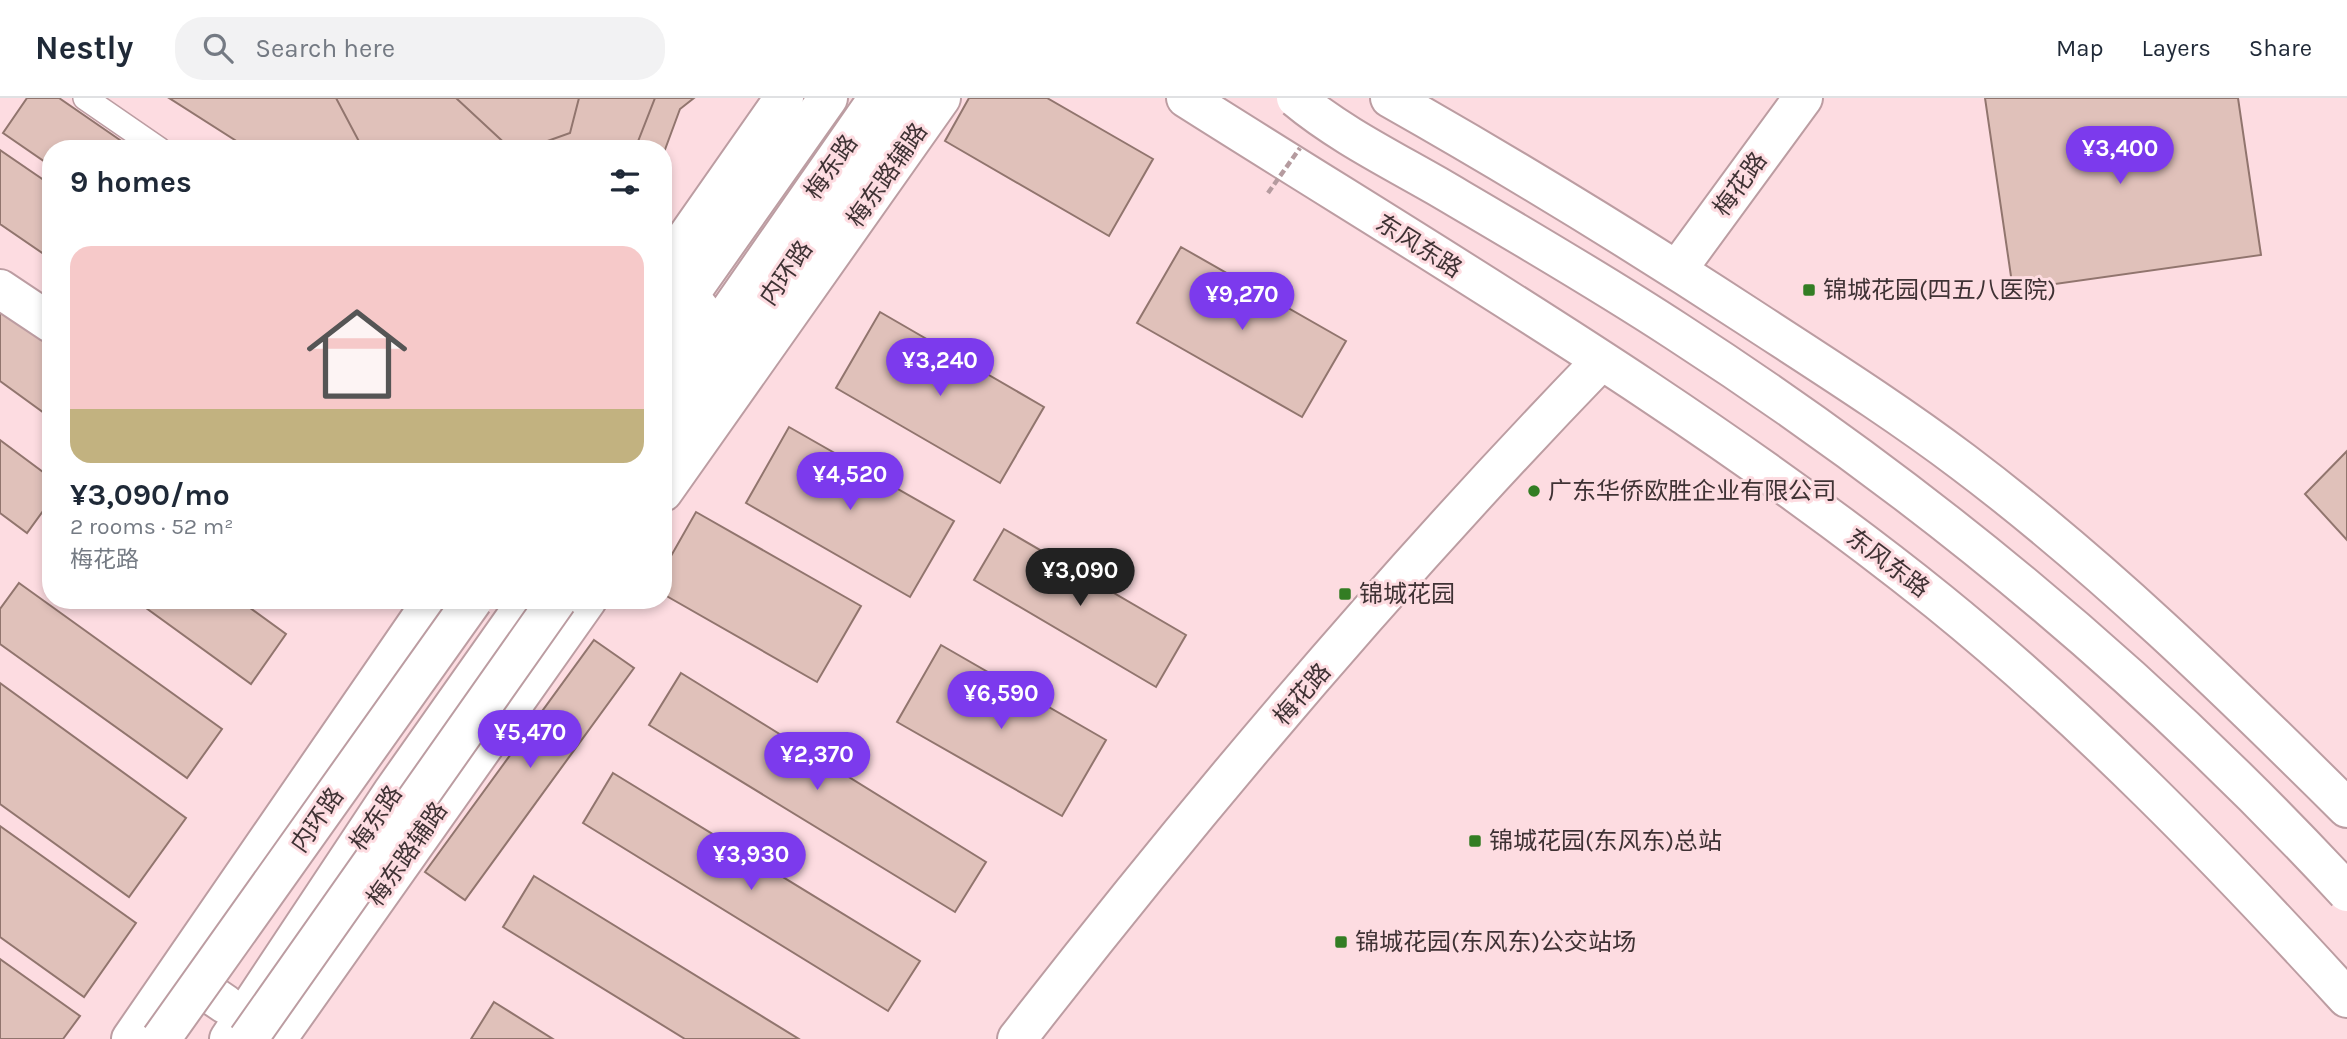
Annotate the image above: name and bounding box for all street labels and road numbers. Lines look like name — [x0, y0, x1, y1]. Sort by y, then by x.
street label: 梅东路辅路 — [841, 118, 933, 232]
street label: 梅东路 — [799, 129, 863, 205]
street label: 梅花路 — [1708, 147, 1772, 221]
street label: 东风东路 — [1371, 209, 1467, 283]
street label: 内环路 — [754, 235, 818, 311]
street label: 东风东路 — [1841, 523, 1935, 603]
street label: 梅花路 — [1268, 658, 1336, 730]
street label: 梅东路 — [344, 780, 408, 856]
street label: 内环路 — [285, 782, 349, 858]
street label: 梅东路辅路 — [361, 797, 453, 911]

